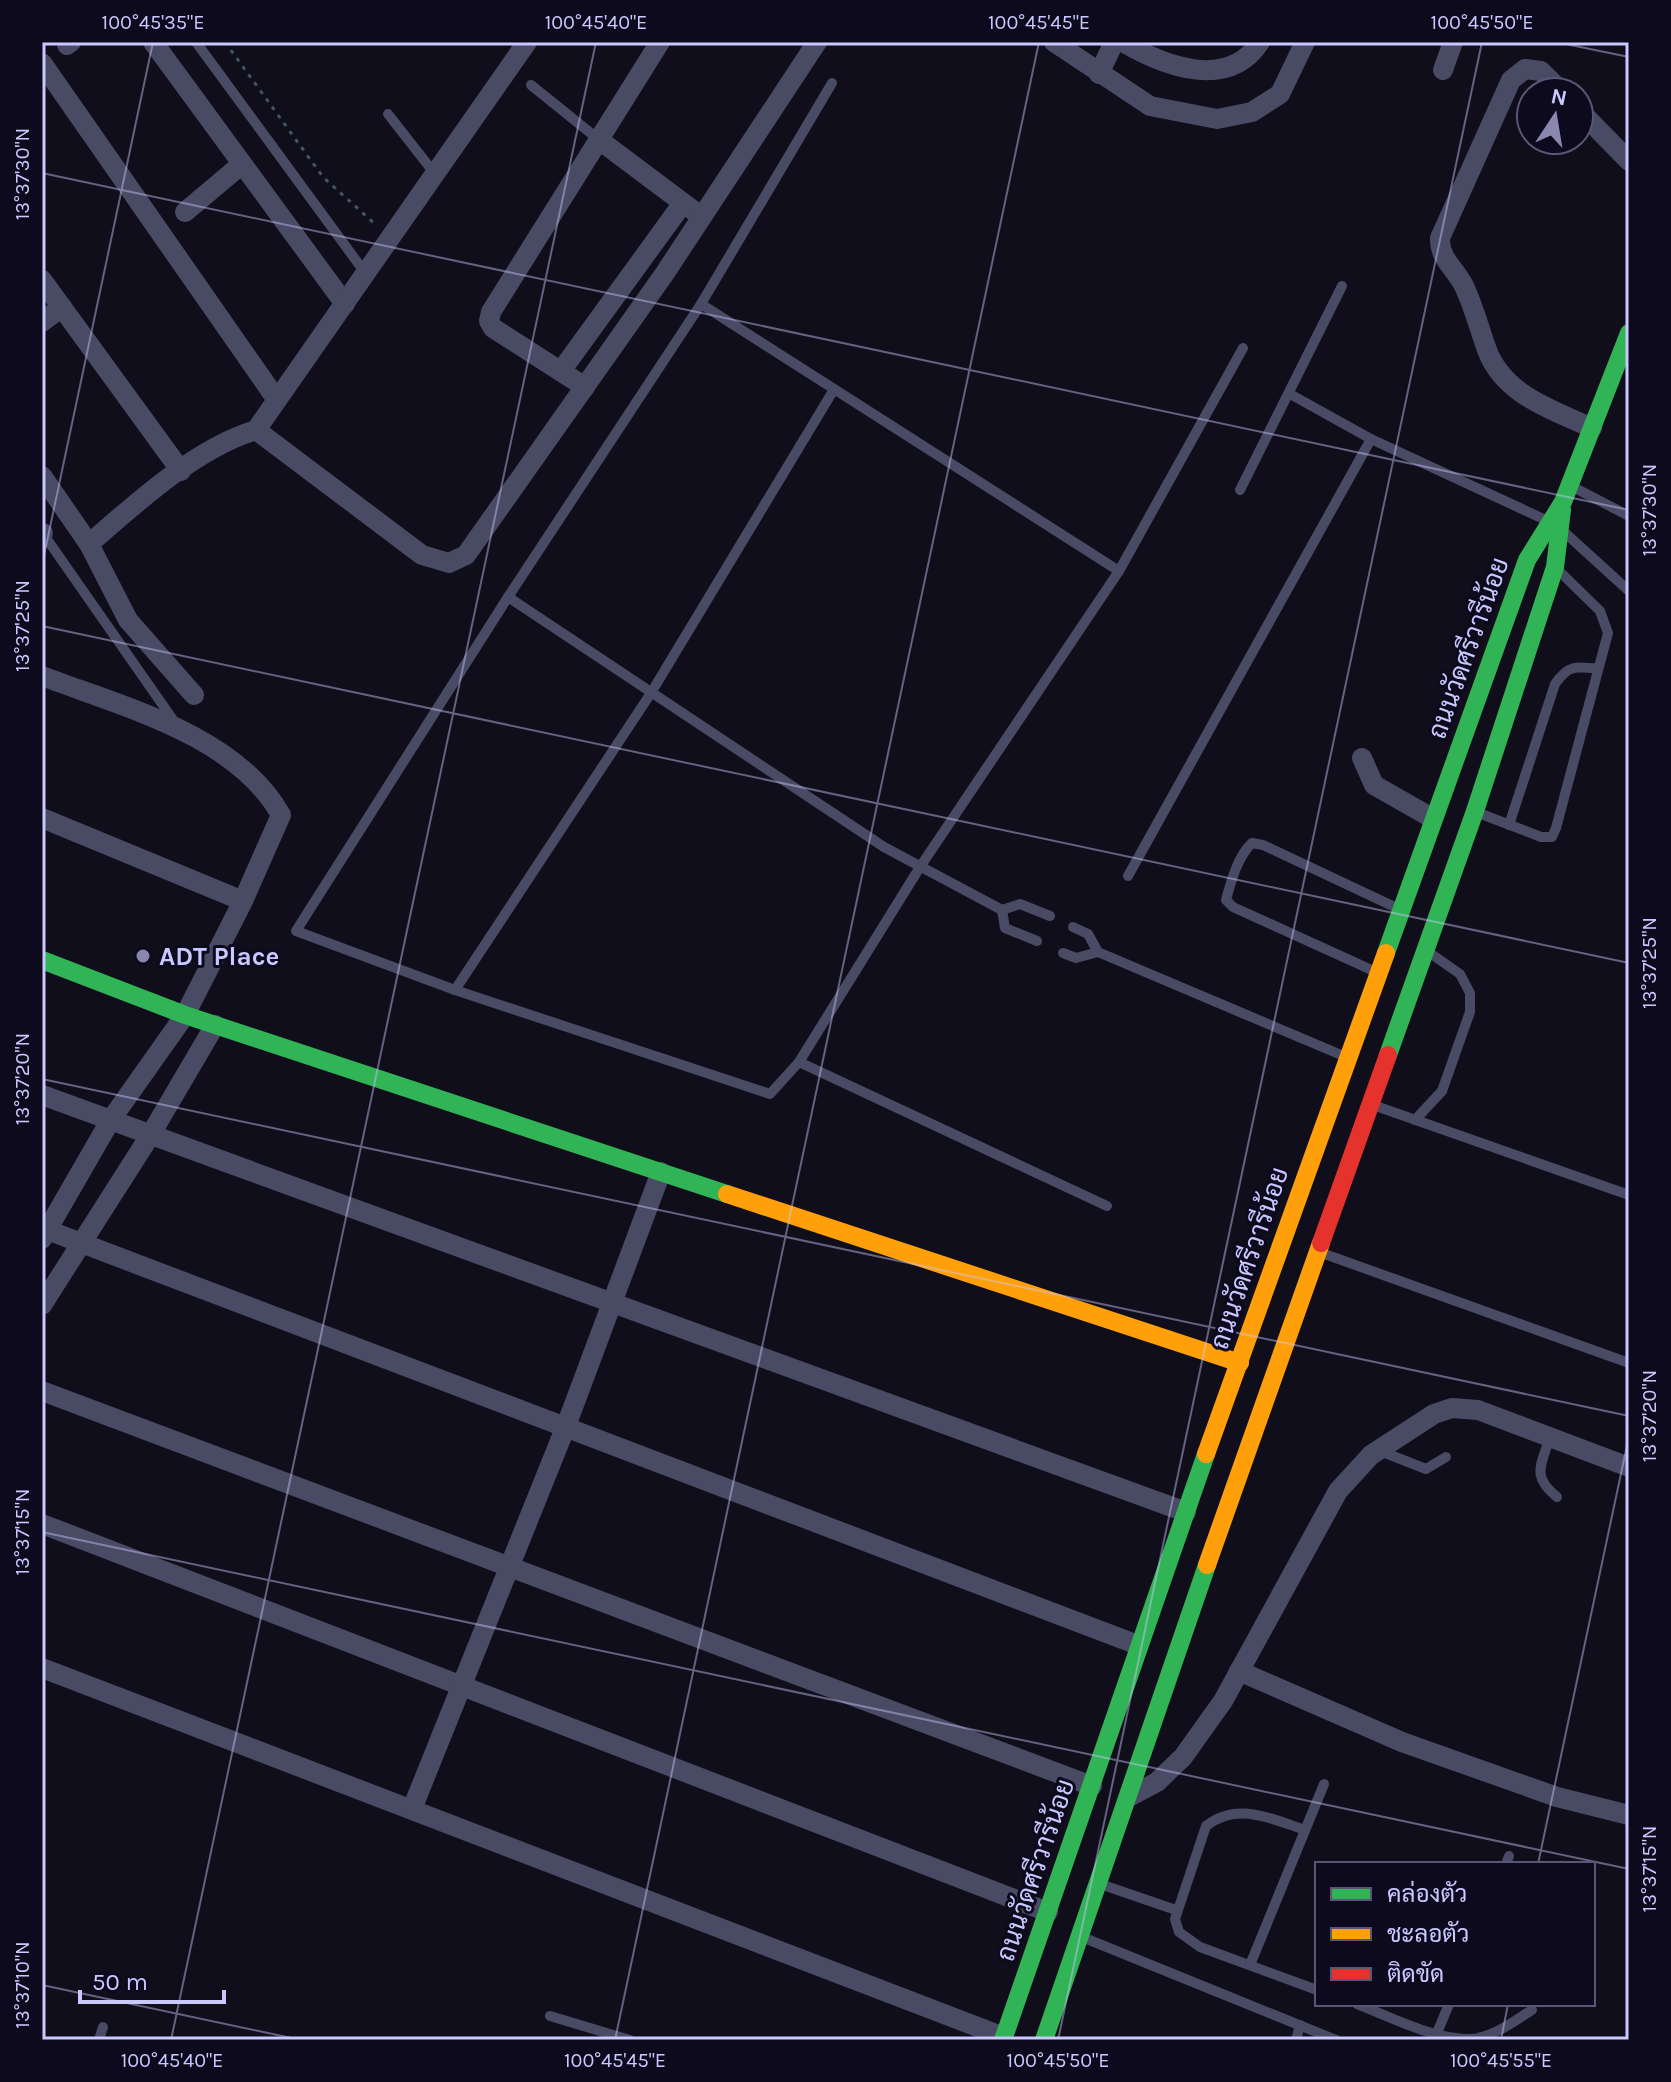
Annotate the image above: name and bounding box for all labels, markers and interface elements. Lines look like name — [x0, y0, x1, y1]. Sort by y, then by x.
text: 100°45'35"E — [102, 11, 204, 34]
text: 100°45'40"E — [545, 11, 647, 34]
text: 100°45'45"E — [988, 11, 1090, 34]
text: 100°45'50"E — [1431, 11, 1533, 34]
north arrow — [1515, 76, 1595, 156]
text: N — [1549, 83, 1569, 112]
text: 13°37'30"N — [11, 128, 34, 220]
text: 13°37'30"N — [1638, 464, 1661, 556]
street label: ถนนวัดศรีวารีน้อย — [1420, 553, 1516, 743]
text: 13°37'25"N — [11, 580, 34, 672]
text: 13°37'25"N — [1638, 917, 1661, 1009]
place label: ADT Place — [159, 941, 279, 972]
marker: ADT Place — [134, 947, 152, 965]
text: 13°37'20"N — [11, 1033, 34, 1125]
street label: ถนนวัดศรีวารีน้อย — [1203, 1163, 1295, 1353]
text: 13°37'20"N — [1638, 1370, 1661, 1462]
text: 13°37'15"N — [11, 1489, 34, 1575]
street label: ถนนวัดศรีวารีน้อย — [989, 1775, 1081, 1965]
text: 13°37'15"N — [1638, 1826, 1661, 1912]
legend — [1315, 1862, 1595, 2006]
text: คล่องตัว — [1387, 1880, 1467, 1908]
text: ชะลอตัว — [1387, 1920, 1469, 1948]
text: 13°37'10"N — [11, 1941, 34, 2029]
scale bar — [80, 1954, 224, 2004]
text: ติดขัด — [1387, 1960, 1444, 1988]
text: 50 m — [92, 1968, 148, 1996]
text: 100°45'40"E — [121, 2049, 223, 2072]
text: 100°45'45"E — [564, 2049, 666, 2072]
text: 100°45'50"E — [1007, 2049, 1109, 2072]
text: 100°45'55"E — [1450, 2049, 1552, 2072]

